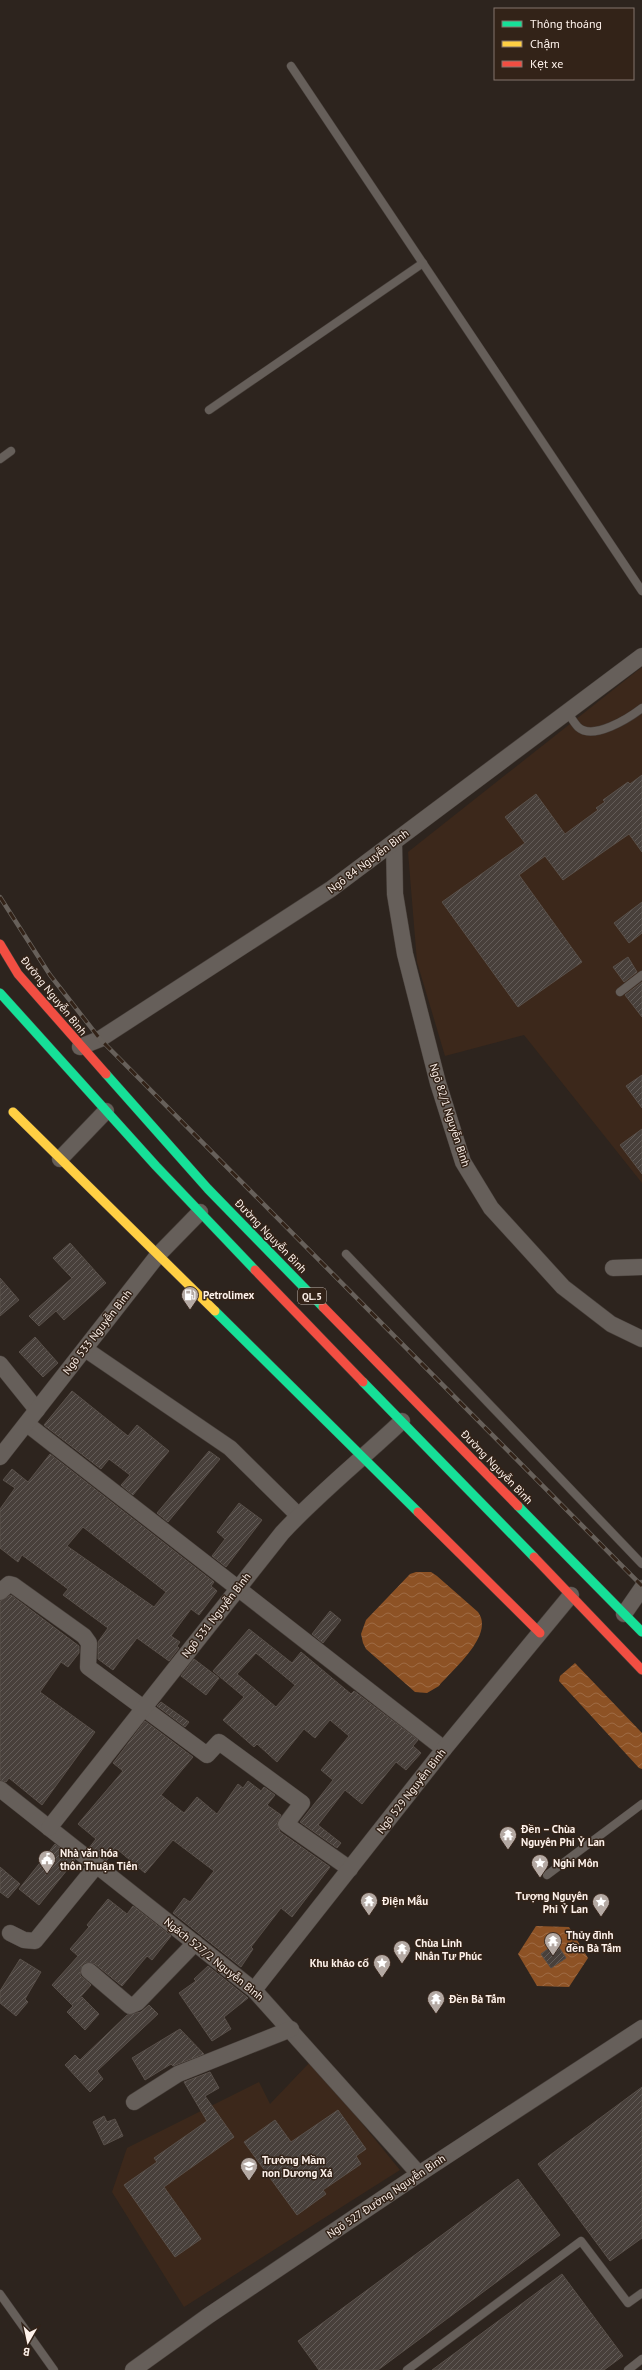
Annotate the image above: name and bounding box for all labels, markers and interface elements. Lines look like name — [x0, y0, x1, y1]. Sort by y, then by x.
legend — [494, 8, 634, 80]
text: Thông thoáng — [530, 16, 602, 31]
text: Chậm — [530, 36, 560, 51]
text: Kẹt xe — [530, 56, 563, 71]
street label: Ngõ 84 Nguyễn Bình — [325, 826, 411, 896]
street label: Đường Nguyễn Bình — [17, 953, 90, 1038]
street label: Ngõ 82/1 Nguyễn Bình — [427, 1062, 473, 1168]
street label: Đường Nguyễn Bình — [231, 1195, 310, 1276]
fuel station icon: Petrolimex — [180, 1285, 200, 1310]
street label: Ngõ 533 Nguyễn Bình — [59, 1287, 135, 1377]
place label: Petrolimex — [203, 1288, 254, 1302]
road number: QL.5 — [298, 1288, 326, 1304]
street label: Đường Nguyễn Bình — [457, 1426, 536, 1507]
street label: Ngõ 531 Nguyễn Bình — [178, 1570, 254, 1660]
street label: Ngõ 529 Nguyễn Bình — [373, 1746, 449, 1836]
place label: Đền – Chùa Nguyên Phi Ỷ Lan — [520, 1822, 605, 1849]
temple icon: Đền – Chùa Nguyên Phi Ỷ Lan — [498, 1825, 518, 1850]
place label: Nhà văn hóa thôn Thuận Tiến — [60, 1846, 138, 1873]
public building icon: Nhà văn hóa thôn Thuận Tiến — [37, 1849, 57, 1874]
place icon: Nghi Môn — [530, 1853, 550, 1878]
place label: Nghi Môn — [553, 1856, 599, 1870]
place label: Tượng Nguyên Phi Ỷ Lan — [515, 1889, 588, 1916]
temple icon: Điện Mẫu — [359, 1891, 379, 1916]
place icon: Tượng Nguyên Phi Ỷ Lan — [591, 1892, 611, 1917]
place label: Điện Mẫu — [381, 1894, 428, 1908]
street label: Ngách 527/2 Nguyễn Bình — [161, 1914, 267, 2004]
place label: Thủy đình đền Bà Tấm — [566, 1928, 621, 1955]
temple icon: Thủy đình đền Bà Tấm — [543, 1931, 563, 1956]
place label: Chùa Linh Nhân Tư Phúc — [415, 1936, 482, 1963]
temple icon: Chùa Linh Nhân Tư Phúc — [392, 1939, 412, 1964]
place icon: Khu khảo cổ — [372, 1953, 392, 1978]
place label: Khu khảo cổ — [310, 1956, 369, 1970]
temple icon: Đền Bà Tấm — [426, 1989, 446, 2014]
place label: Đền Bà Tấm — [448, 1992, 506, 2006]
street label: Ngõ 527 Đường Nguyễn Bình — [324, 2151, 448, 2241]
place label: Trường Mầm non Dương Xá — [262, 2153, 332, 2180]
school or university icon: Trường Mầm non Dương Xá — [239, 2156, 259, 2181]
north arrow — [8, 2322, 48, 2362]
text: B — [22, 2344, 31, 2359]

